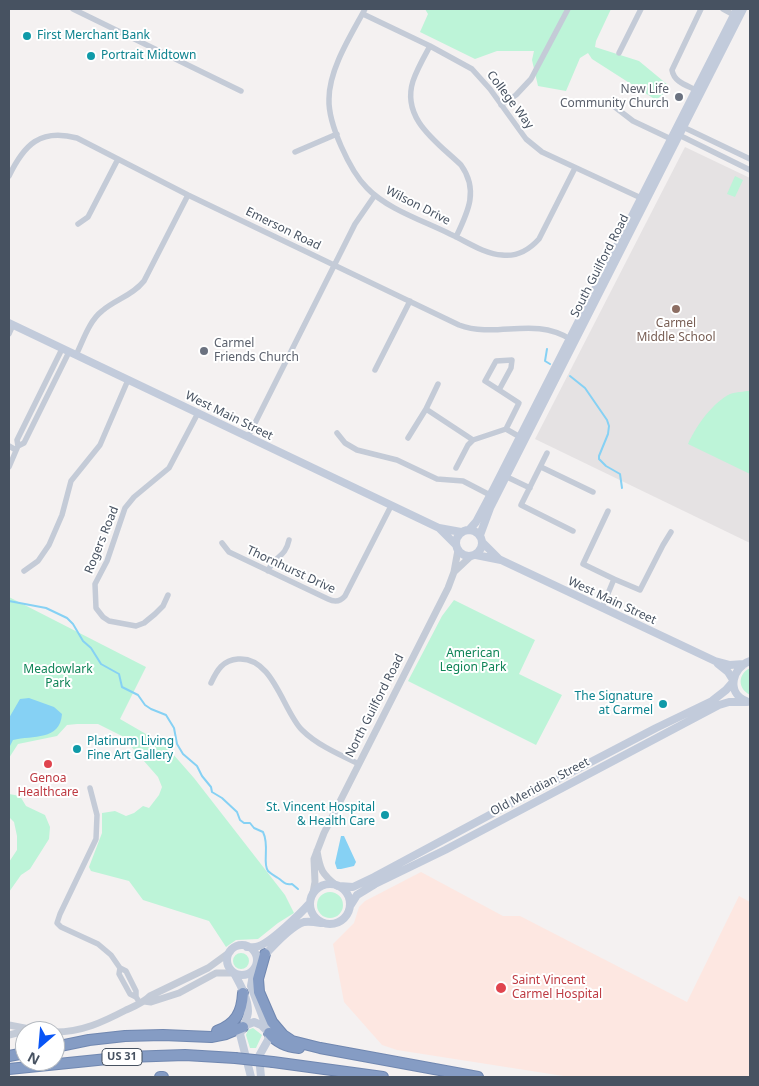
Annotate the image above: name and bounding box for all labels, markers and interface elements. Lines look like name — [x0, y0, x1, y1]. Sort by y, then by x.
place label: First Merchant Bank — [37, 29, 150, 43]
marker: First Merchant Bank — [21, 30, 33, 42]
place label: Portrait Midtown — [101, 49, 196, 63]
marker: Portrait Midtown — [85, 50, 97, 62]
street label: College Way — [484, 68, 536, 132]
place label: New Life Community Church — [560, 83, 669, 111]
marker: New Life Community Church — [673, 91, 685, 103]
street label: Wilson Drive — [383, 184, 453, 228]
street label: Emerson Road — [243, 205, 323, 253]
street label: South Guilford Road — [568, 212, 632, 320]
marker: Carmel Middle School — [670, 303, 682, 315]
place label: Carmel Middle School — [636, 317, 716, 345]
place label: Carmel Friends Church — [214, 337, 299, 365]
marker: Carmel Friends Church — [198, 345, 210, 357]
street label: West Main Street — [183, 389, 275, 443]
street label: Rogers Road — [82, 504, 122, 576]
street label: Thornhurst Drive — [244, 543, 338, 597]
street label: West Main Street — [566, 574, 658, 628]
park label: American Legion Park — [440, 647, 506, 675]
street label: North Guilford Road — [343, 652, 407, 760]
park label: Meadowlark Park — [23, 663, 93, 691]
place label: The Signature at Carmel — [575, 690, 653, 718]
marker: The Signature at Carmel — [657, 698, 669, 710]
place label: Platinum Living Fine Art Gallery — [87, 735, 174, 763]
marker: Platinum Living Fine Art Gallery — [71, 743, 83, 755]
street label: Old Meridian Street — [488, 755, 592, 819]
marker: Genoa Healthcare — [42, 758, 54, 770]
place label: Genoa Healthcare — [17, 772, 79, 800]
place label: St. Vincent Hospital & Health Care — [266, 801, 375, 829]
marker: St. Vincent Hospital & Health Care — [379, 809, 391, 821]
place label: Saint Vincent Carmel Hospital — [512, 974, 602, 1002]
marker: Saint Vincent Carmel Hospital — [494, 981, 508, 995]
north arrow — [15, 1021, 65, 1071]
text: N — [24, 1048, 43, 1070]
road number: US 31 — [102, 1048, 142, 1066]

